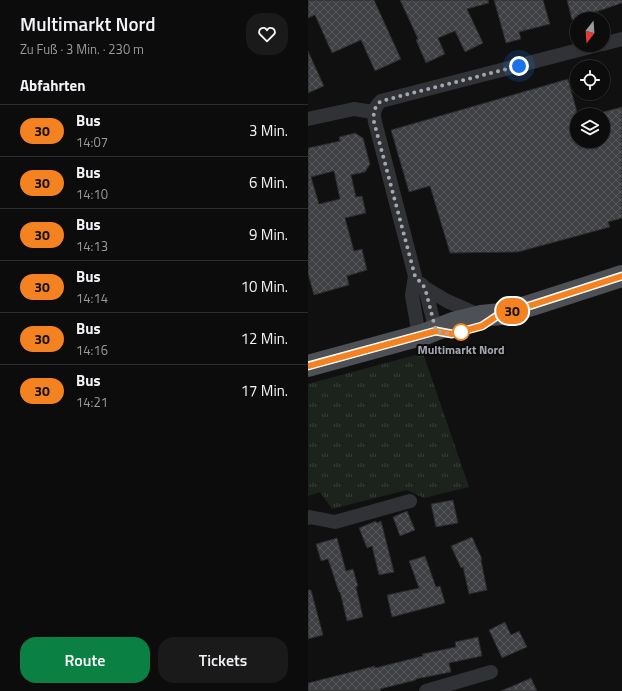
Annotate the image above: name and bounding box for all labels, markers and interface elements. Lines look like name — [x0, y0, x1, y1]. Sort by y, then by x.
text: Multimarkt Nord — [20, 9, 156, 38]
north arrow — [570, 12, 610, 52]
map controls — [570, 12, 610, 148]
button: heart — [246, 13, 288, 55]
text: Zu Fuß · 3 Min. · 230 m — [20, 39, 144, 59]
your location — [509, 56, 529, 76]
button: locate — [570, 60, 610, 100]
text: Abfahrten — [20, 74, 86, 97]
button: layers — [570, 108, 610, 148]
text: Bus — [76, 109, 101, 132]
text: 3 Min. — [249, 119, 288, 142]
text: 30 — [34, 120, 50, 141]
text: 14:07 — [76, 132, 108, 152]
text: Bus — [76, 161, 101, 184]
text: 6 Min. — [249, 171, 288, 194]
text: 30 — [34, 172, 50, 193]
text: 14:10 — [76, 184, 108, 204]
text: Bus — [76, 213, 101, 236]
text: 9 Min. — [249, 223, 288, 246]
text: 30 — [34, 224, 50, 245]
text: 14:13 — [76, 236, 108, 256]
text: Bus — [76, 265, 101, 288]
text: 10 Min. — [241, 275, 288, 298]
text: 30 — [34, 276, 50, 297]
text: 14:14 — [76, 288, 108, 308]
line badge: 30 — [494, 298, 530, 324]
text: 30 — [504, 300, 520, 321]
text: Bus — [76, 317, 101, 340]
marker: Multimarkt Nord — [452, 323, 470, 341]
text: 12 Min. — [241, 327, 288, 350]
text: 30 — [34, 328, 50, 349]
text: 14:16 — [76, 340, 108, 360]
place label: Multimarkt Nord — [417, 340, 505, 359]
text: Bus — [76, 369, 101, 392]
text: 17 Min. — [241, 379, 288, 402]
text: 30 — [34, 380, 50, 401]
text: 14:21 — [76, 392, 108, 412]
button: Route — [20, 637, 150, 683]
button: Tickets — [158, 637, 288, 683]

